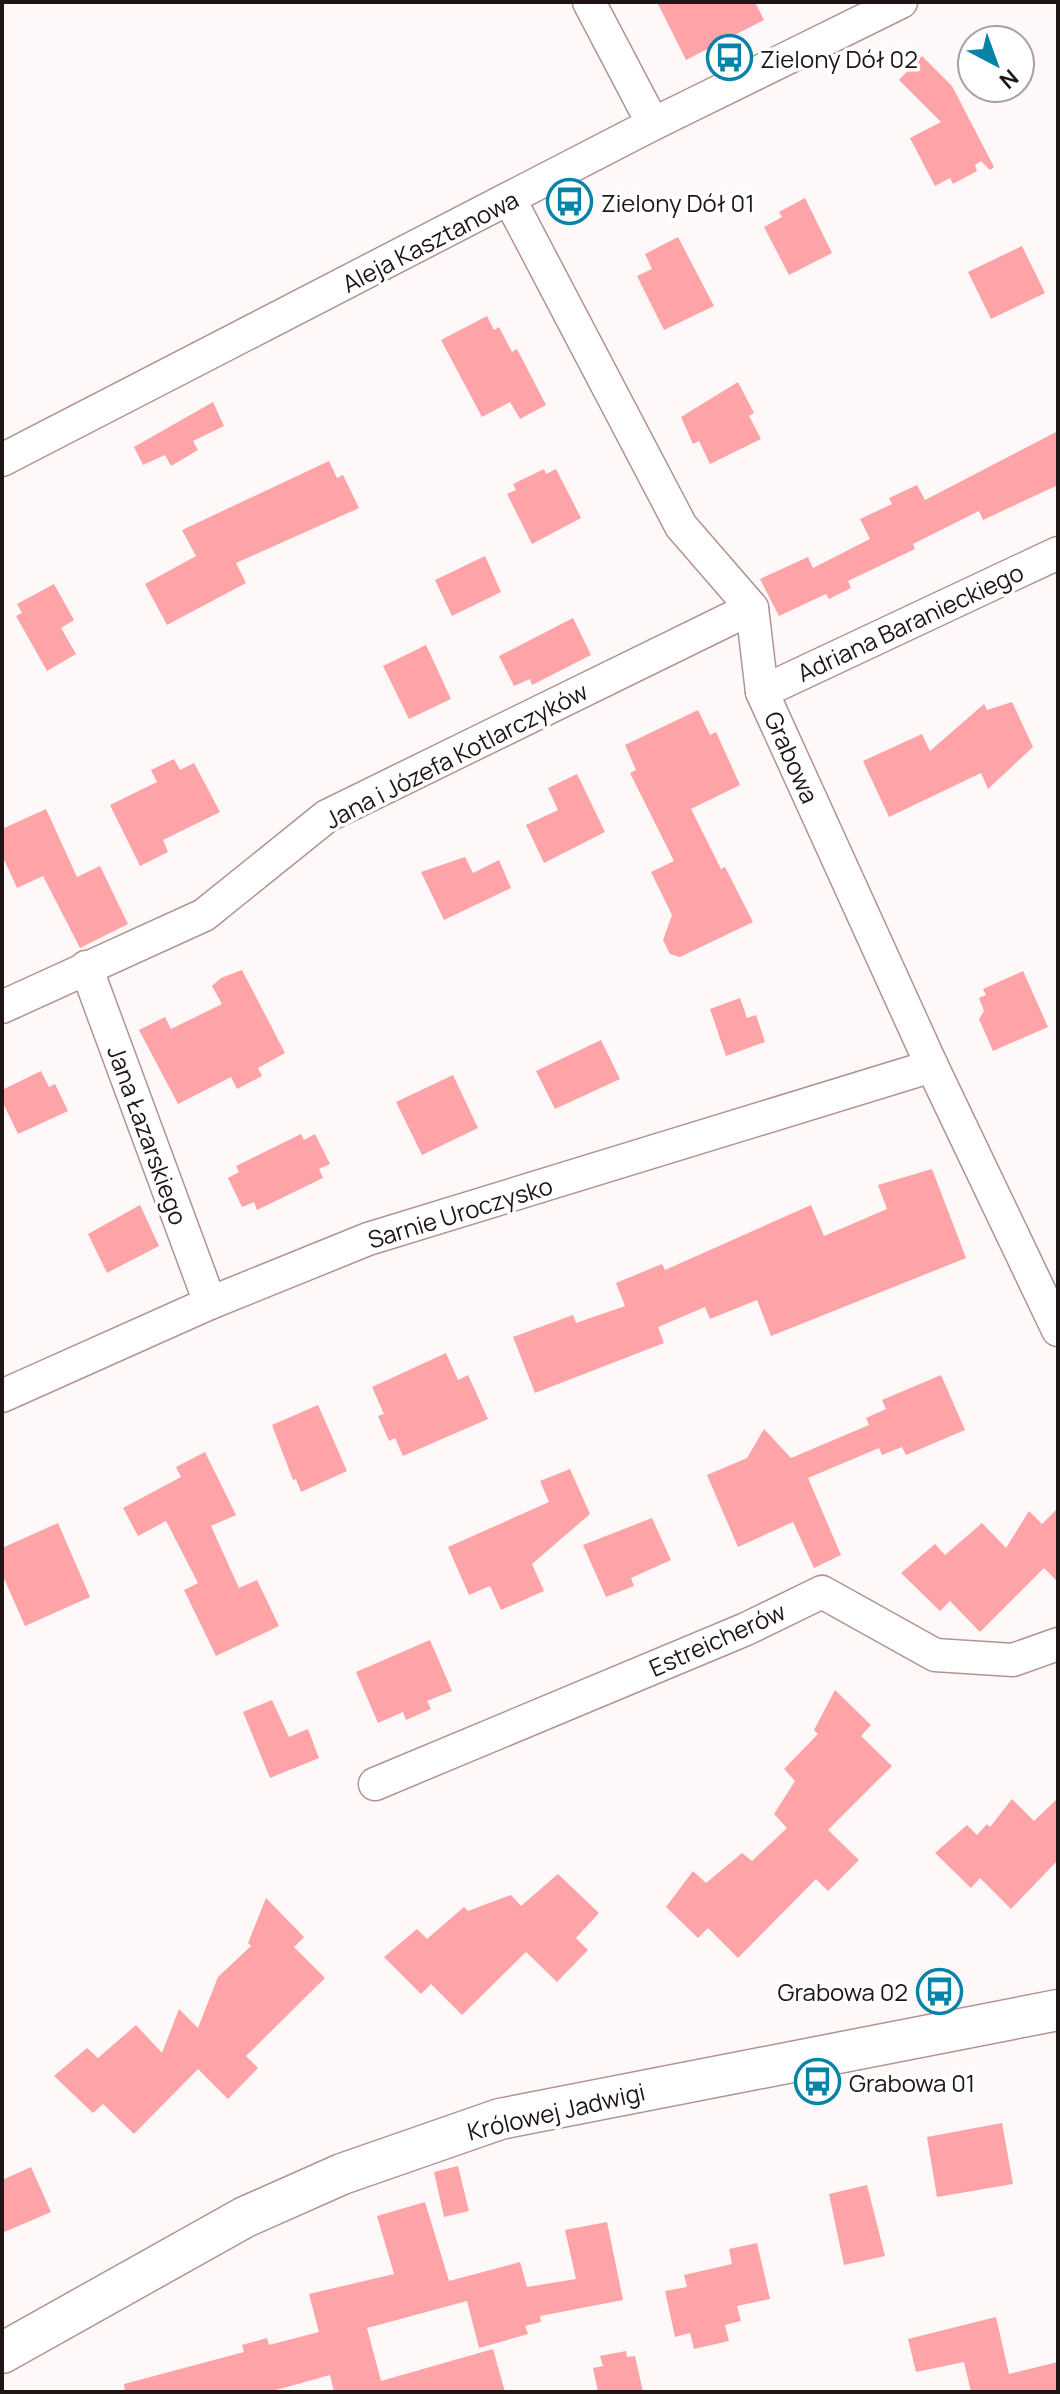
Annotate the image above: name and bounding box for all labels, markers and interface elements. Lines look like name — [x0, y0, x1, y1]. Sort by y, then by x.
north arrow — [956, 24, 1036, 104]
bus stop icon: Zielony Dół 02 — [705, 34, 753, 82]
place label: Zielony Dół 02 — [760, 42, 918, 75]
text: N — [993, 63, 1025, 96]
bus stop icon: Zielony Dół 01 — [546, 178, 594, 226]
street label: Aleja Kasztanowa — [336, 182, 524, 300]
place label: Zielony Dół 01 — [601, 186, 755, 219]
street label: Adriana Baranieckiego — [792, 555, 1028, 689]
street label: Jana i Józefa Kotlarczyków — [319, 674, 593, 836]
street label: Grabowa — [757, 706, 827, 808]
street label: Jana Łazarskiego — [100, 1041, 196, 1229]
street label: Sarnie Uroczysko — [364, 1168, 556, 1256]
street label: Estreicherów — [644, 1594, 790, 1684]
bus stop icon: Grabowa 02 — [915, 1967, 963, 2015]
place label: Grabowa 02 — [777, 1975, 908, 2008]
bus stop icon: Grabowa 01 — [794, 2058, 842, 2106]
place label: Grabowa 01 — [849, 2066, 975, 2099]
street label: Królowej Jadwigi — [464, 2075, 648, 2147]

